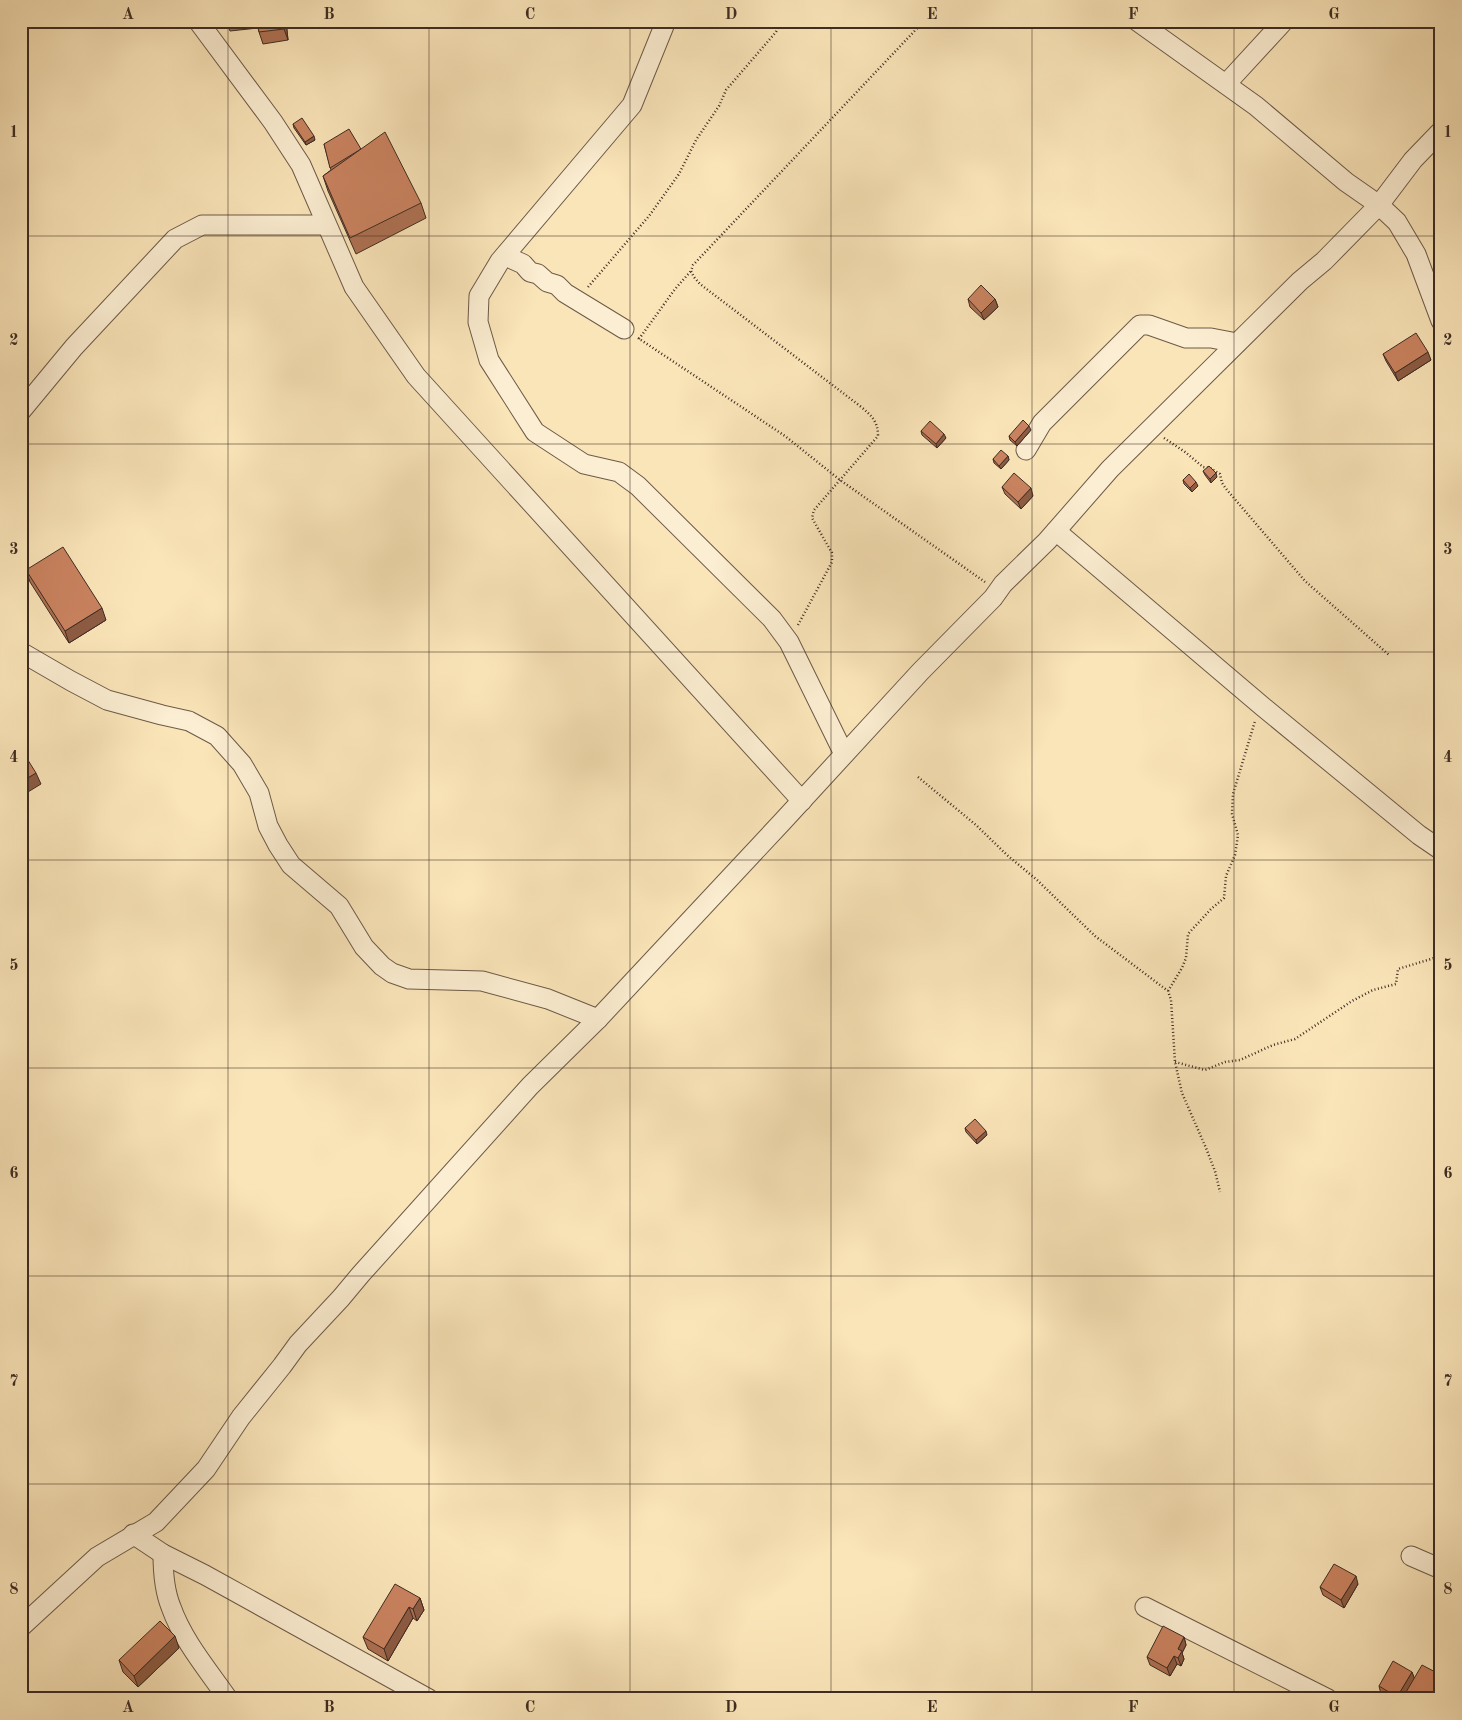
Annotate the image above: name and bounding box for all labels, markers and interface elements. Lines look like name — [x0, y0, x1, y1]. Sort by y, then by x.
text: A — [122, 7, 134, 23]
text: B — [323, 7, 335, 23]
text: C — [525, 7, 535, 23]
text: D — [725, 7, 737, 23]
text: E — [926, 7, 938, 23]
text: F — [1128, 7, 1139, 23]
text: G — [1328, 7, 1340, 23]
text: 1 — [9, 125, 19, 141]
text: 1 — [1443, 125, 1453, 141]
text: 2 — [9, 333, 19, 349]
text: 2 — [1443, 333, 1453, 349]
text: 3 — [9, 542, 19, 558]
text: 3 — [1443, 542, 1453, 558]
text: 4 — [9, 750, 19, 766]
text: 4 — [1443, 750, 1453, 766]
text: 5 — [9, 958, 19, 974]
text: 5 — [1443, 958, 1453, 974]
text: 6 — [9, 1166, 19, 1182]
text: 6 — [1443, 1166, 1453, 1182]
text: 7 — [9, 1374, 19, 1390]
text: 7 — [1443, 1374, 1453, 1390]
text: 8 — [9, 1582, 19, 1598]
text: 8 — [1443, 1582, 1453, 1598]
text: A — [122, 1700, 134, 1716]
text: B — [323, 1700, 335, 1716]
text: C — [525, 1700, 535, 1716]
text: D — [725, 1700, 737, 1716]
text: E — [926, 1700, 938, 1716]
text: F — [1128, 1700, 1139, 1716]
text: G — [1328, 1700, 1340, 1716]

